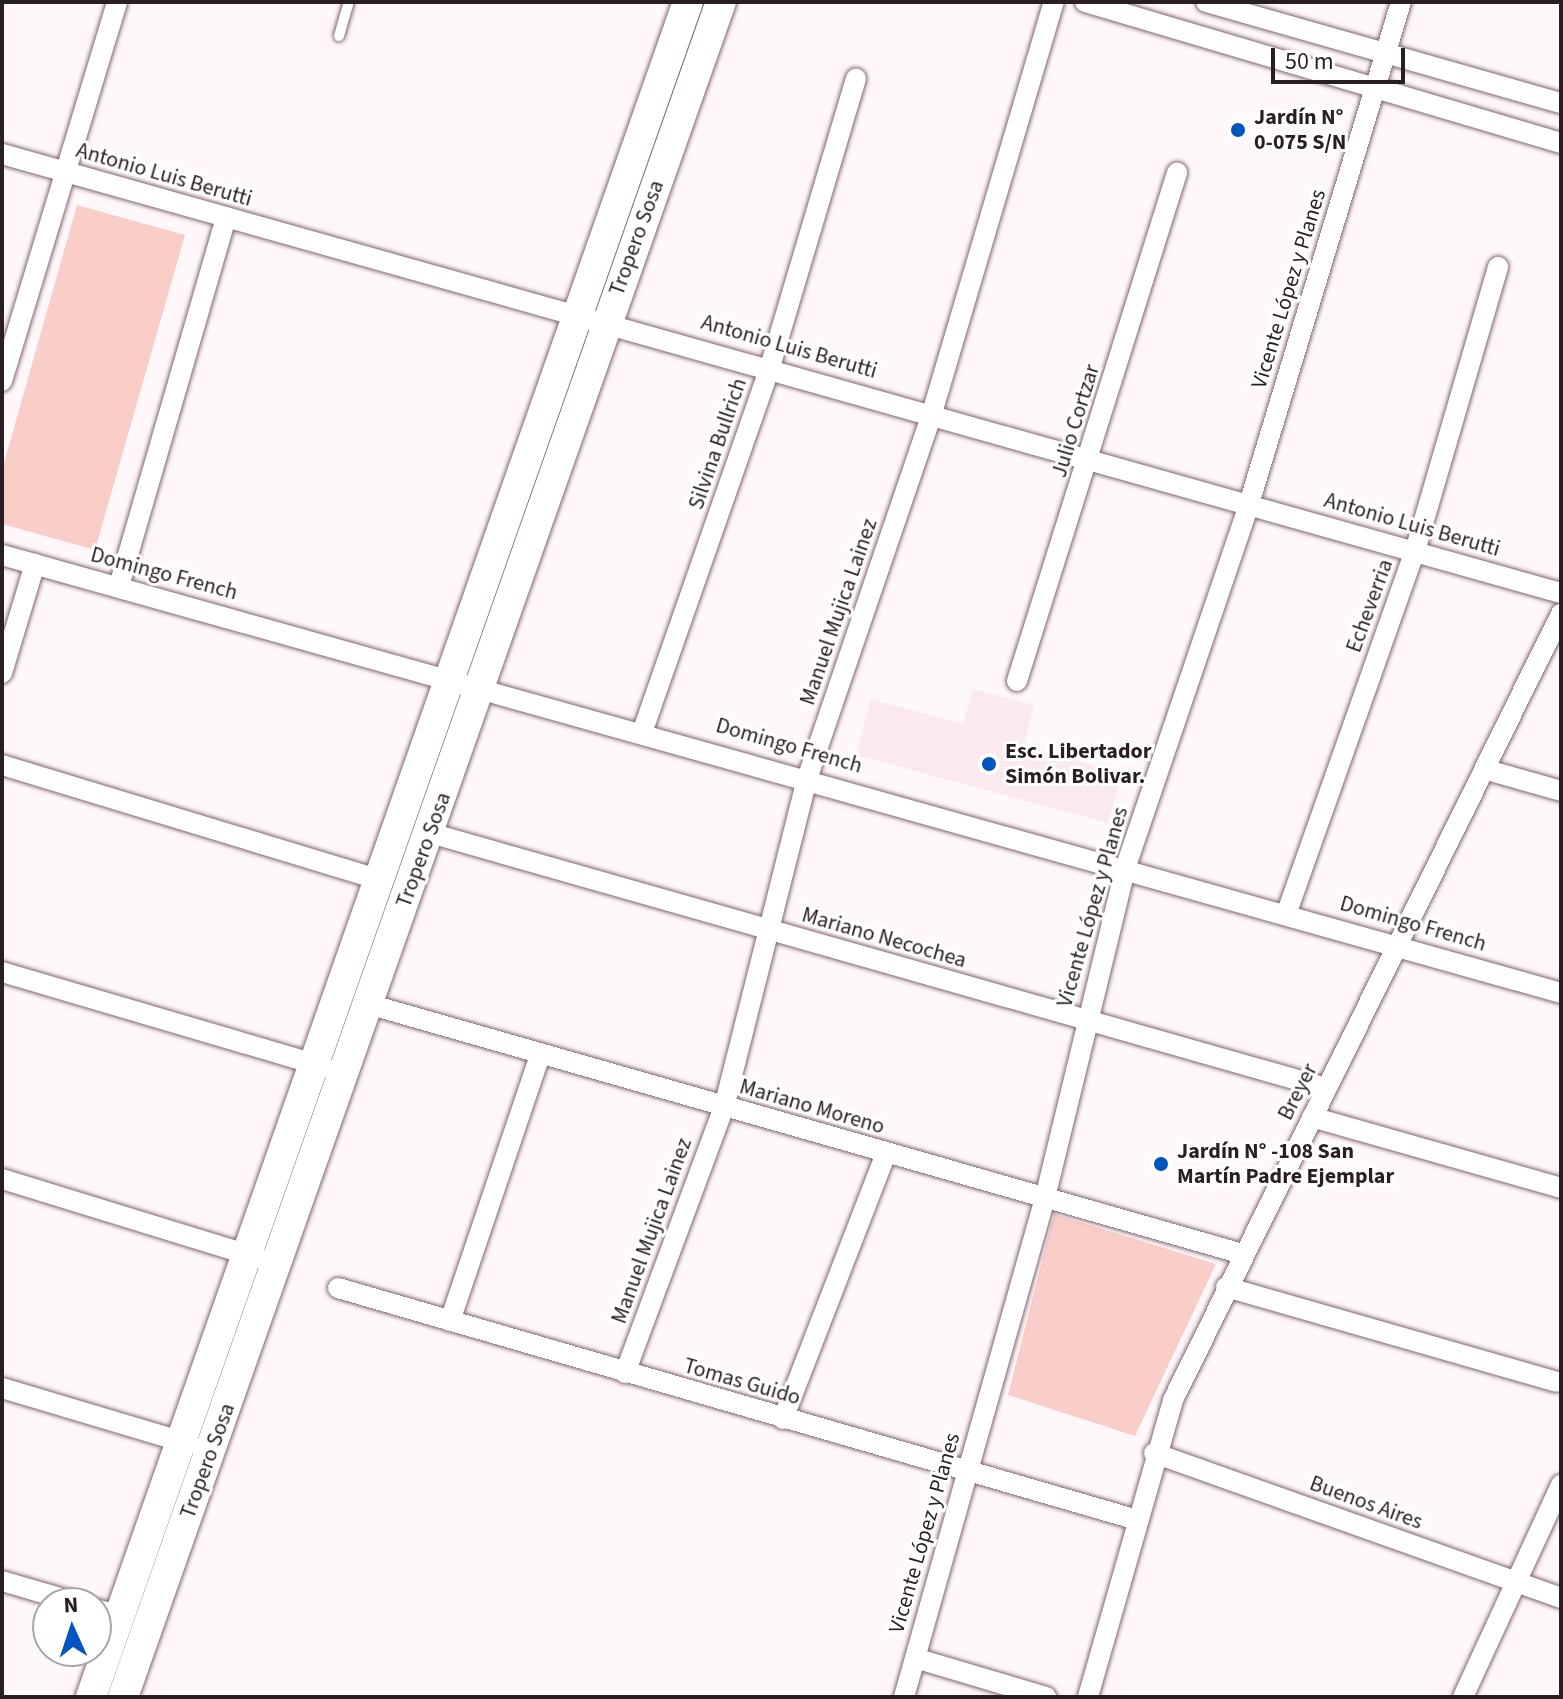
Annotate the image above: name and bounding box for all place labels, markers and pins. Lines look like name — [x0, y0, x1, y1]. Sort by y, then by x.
place label: Jardín N° 0-075 S/N — [1254, 104, 1346, 156]
marker: Jardín N° 0-075 S/N — [1229, 121, 1247, 139]
place label: Esc. Libertador Simón Bolivar. — [1005, 738, 1151, 790]
marker: Esc. Libertador Simón Bolivar. — [980, 755, 998, 773]
place label: Jardín N° -108 San Martín Padre Ejemplar — [1177, 1138, 1394, 1190]
marker: Jardín N° -108 San Martín Padre Ejemplar — [1152, 1155, 1170, 1173]

